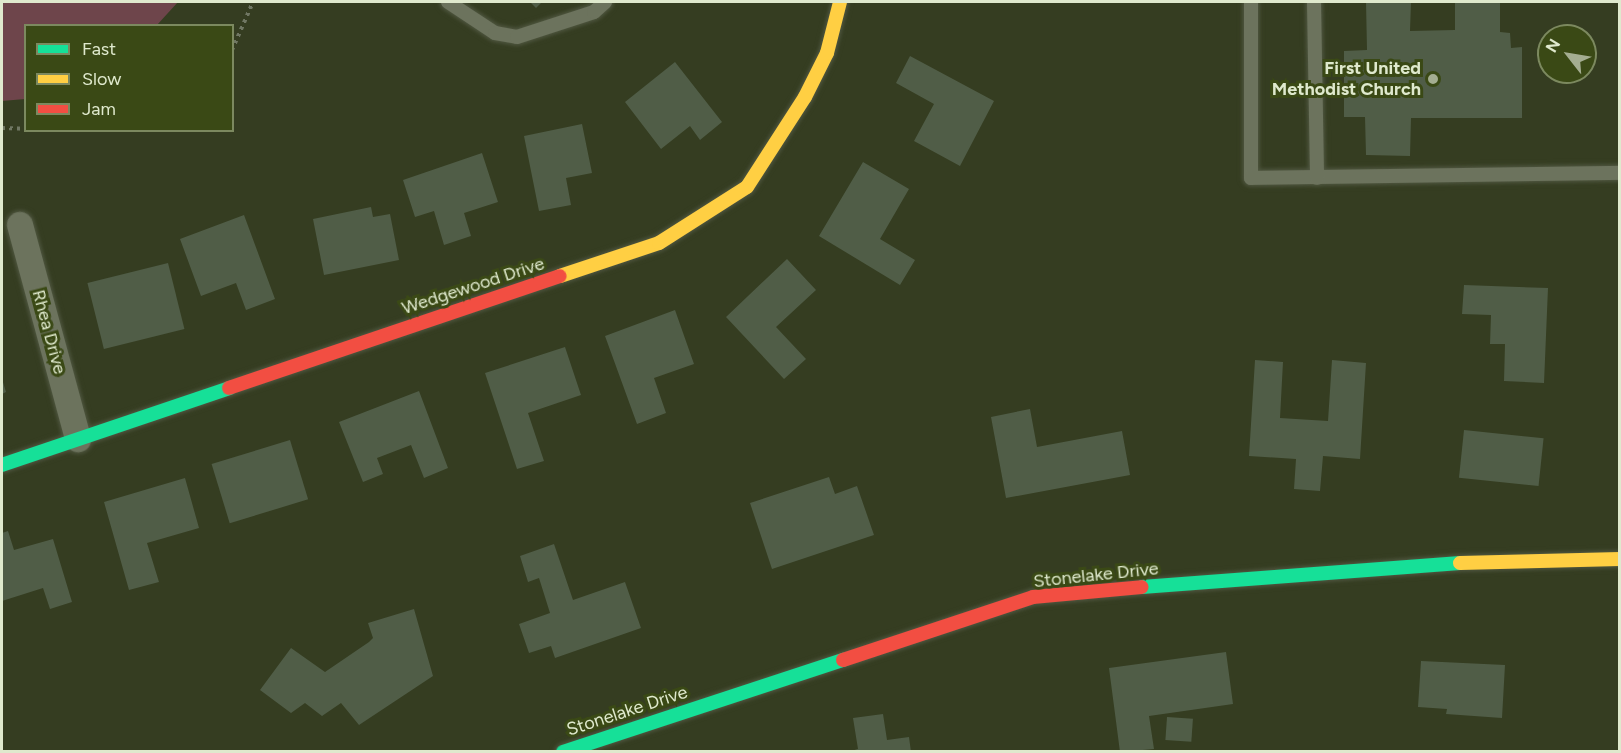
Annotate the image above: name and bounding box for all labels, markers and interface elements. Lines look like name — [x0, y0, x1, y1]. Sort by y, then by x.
legend — [24, 24, 234, 132]
north arrow — [1537, 24, 1597, 84]
text: N — [1542, 35, 1564, 56]
text: Fast — [82, 38, 116, 60]
place label: First United Methodist Church — [1272, 58, 1421, 100]
text: Slow — [82, 68, 121, 90]
marker: First United Methodist Church — [1426, 72, 1440, 86]
text: Jam — [82, 98, 116, 120]
street label: Wedgewood Drive — [399, 253, 547, 319]
street label: Rhea Drive — [27, 287, 71, 377]
street label: Stonelake Drive — [1032, 558, 1160, 592]
street label: Stonelake Drive — [564, 681, 690, 741]

